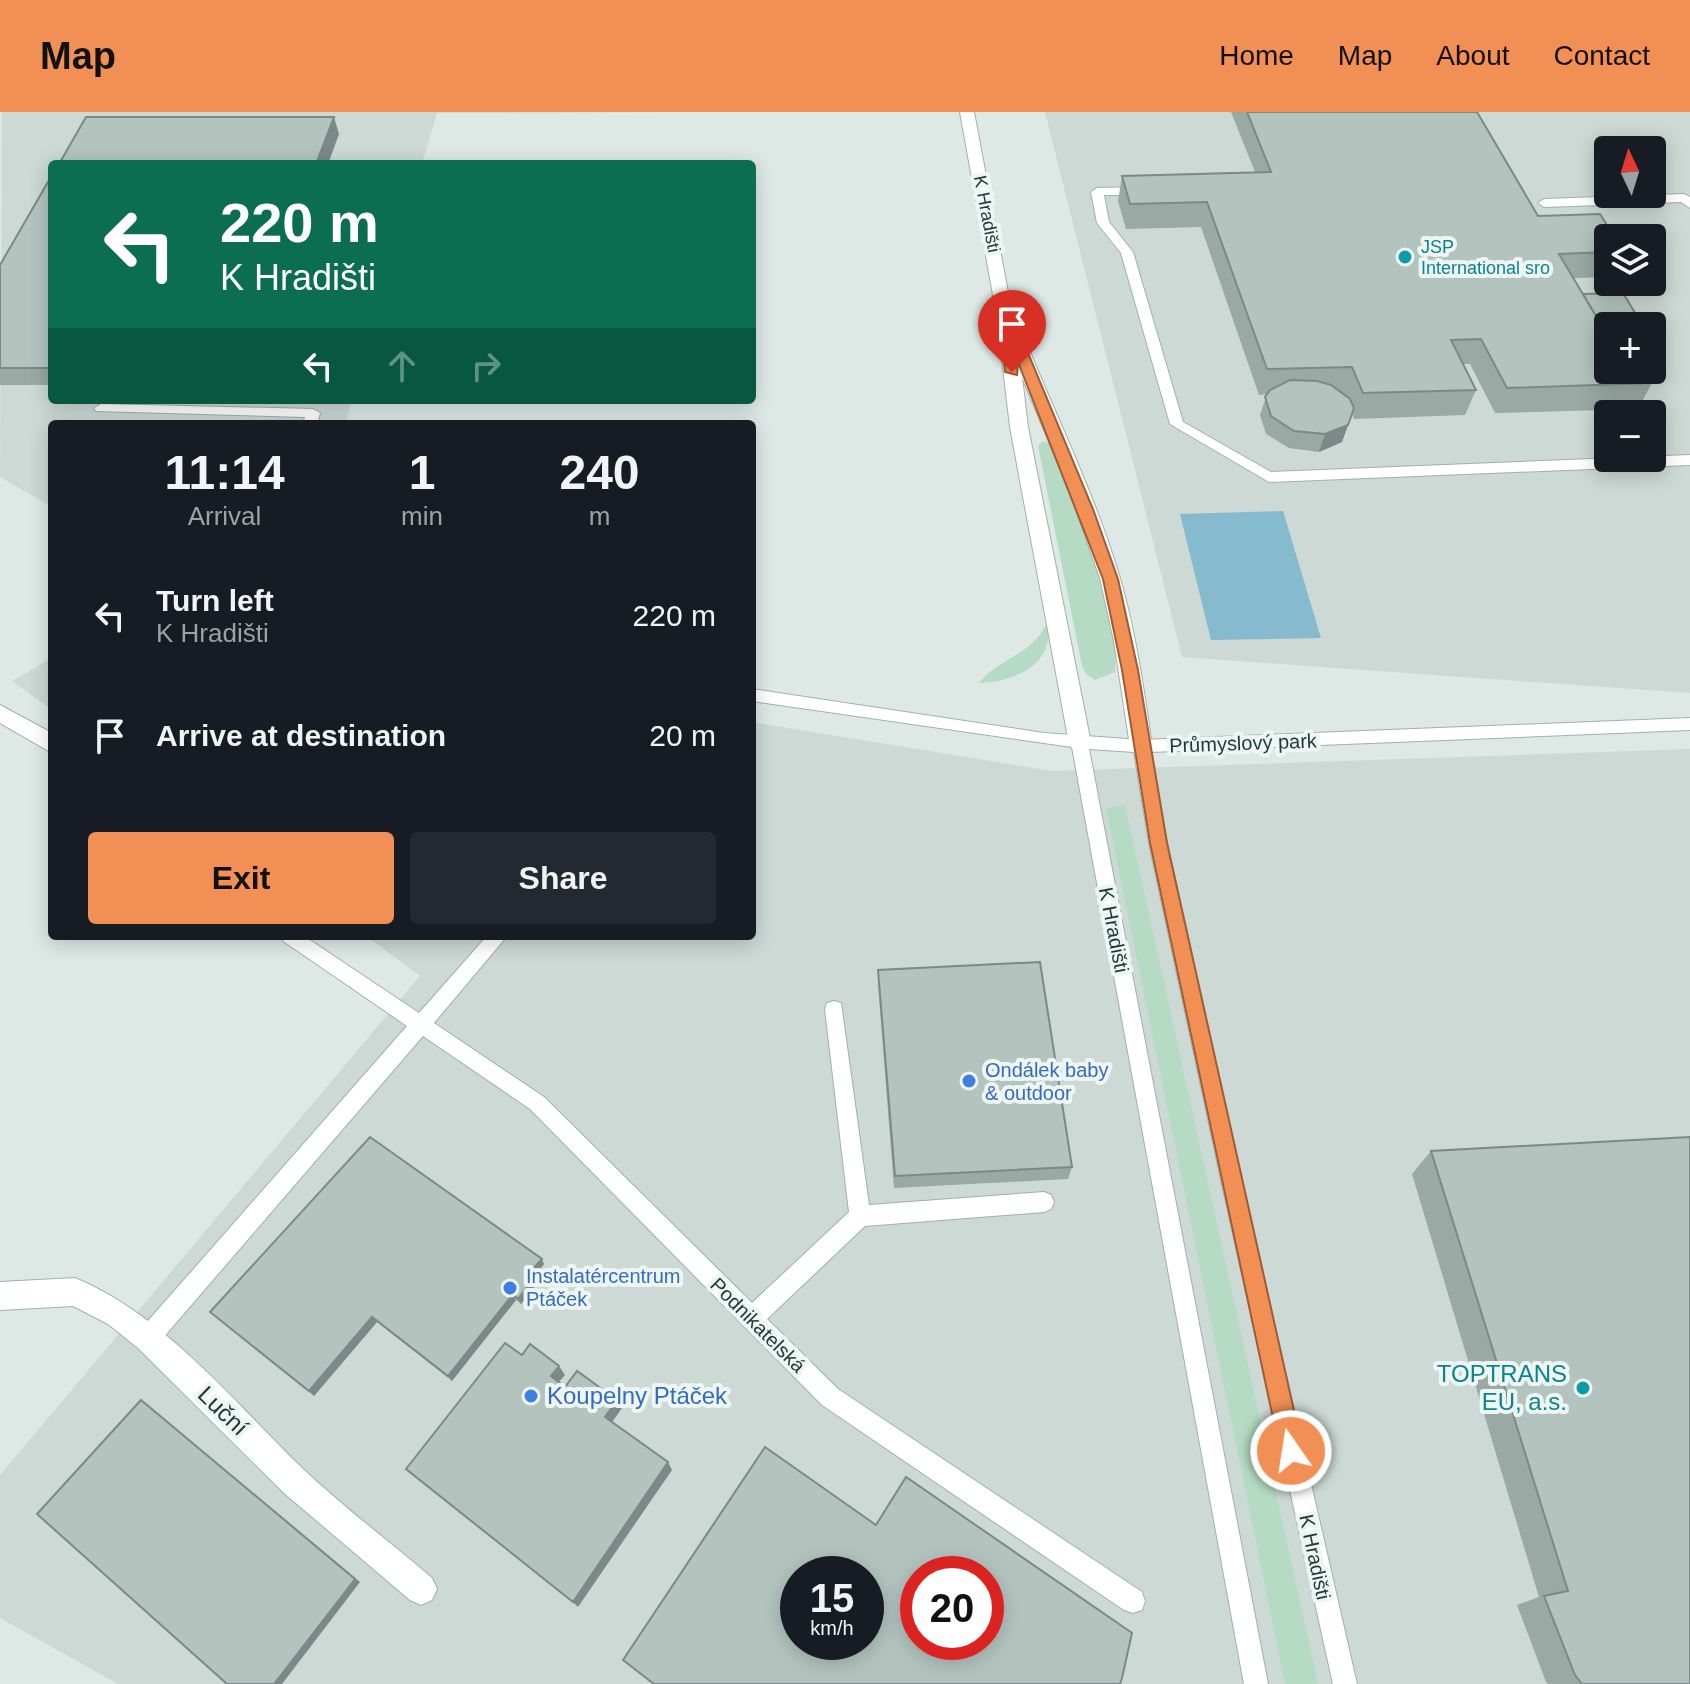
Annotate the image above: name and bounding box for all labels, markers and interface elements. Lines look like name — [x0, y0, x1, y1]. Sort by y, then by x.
text: Map — [40, 35, 116, 77]
text: Home — [1219, 40, 1294, 71]
text: Map — [1338, 40, 1392, 71]
text: About — [1436, 40, 1510, 71]
text: Contact — [1554, 40, 1650, 71]
north arrow — [1594, 136, 1666, 208]
map controls — [1594, 136, 1666, 472]
street label: K Hradišti — [970, 174, 1004, 254]
text: 220 m — [220, 191, 379, 254]
icon: left — [88, 192, 192, 296]
button: layers — [1594, 224, 1666, 296]
place label: JSP International sro — [1421, 237, 1550, 278]
marker: JSP International sro — [1396, 248, 1414, 266]
text: K Hradišti — [220, 257, 376, 298]
pin — [978, 290, 1046, 372]
icon: arrive — [990, 302, 1034, 346]
button: + — [1594, 312, 1666, 384]
icon: left — [296, 344, 340, 388]
icon: ahead — [380, 344, 424, 388]
icon: right — [464, 344, 508, 388]
button: − — [1594, 400, 1666, 472]
text: 11:14 — [164, 446, 285, 499]
text: 1 — [409, 446, 435, 499]
text: 240 — [559, 446, 640, 499]
text: Arrival — [188, 501, 261, 531]
text: min — [401, 501, 443, 531]
text: m — [589, 501, 610, 531]
text: Turn left — [156, 584, 274, 617]
icon: left — [88, 594, 132, 638]
text: 220 m — [633, 599, 716, 632]
text: K Hradišti — [156, 618, 269, 648]
icon: arrive — [88, 714, 132, 758]
text: Arrive at destination — [156, 719, 446, 752]
text: 20 m — [649, 719, 716, 752]
street label: Průmyslový park — [1169, 729, 1318, 757]
button: Exit — [88, 832, 394, 924]
button: Share — [410, 832, 716, 924]
street label: K Hradišti — [1095, 885, 1133, 975]
place label: Ondálek baby & outdoor — [985, 1059, 1108, 1104]
marker: Ondálek baby & outdoor — [960, 1072, 978, 1090]
place label: Instalatércentrum Ptáček — [526, 1265, 681, 1310]
street label: Podnikatelská — [706, 1273, 810, 1377]
marker: Instalatércentrum Ptáček — [501, 1279, 519, 1297]
place label: TOPTRANS EU, a.s. — [1437, 1360, 1567, 1415]
marker: TOPTRANS EU, a.s. — [1574, 1379, 1592, 1397]
street label: Luční — [193, 1381, 254, 1441]
place label: Koupelny Ptáček — [547, 1382, 728, 1409]
marker: Koupelny Ptáček — [522, 1387, 540, 1405]
position arrow — [1249, 1409, 1333, 1493]
street label: K Hradišti — [1295, 1512, 1335, 1602]
speed limit sign: 20 — [900, 1556, 1004, 1660]
text: 15 — [810, 1576, 854, 1620]
text: km/h — [810, 1617, 854, 1639]

